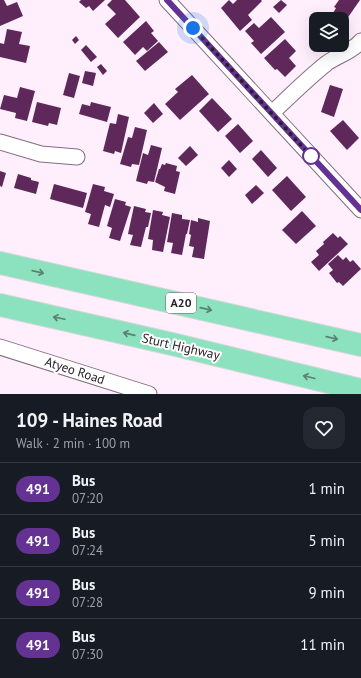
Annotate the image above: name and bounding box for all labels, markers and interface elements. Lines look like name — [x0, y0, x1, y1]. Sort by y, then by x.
map controls — [309, 12, 349, 52]
button: layers — [309, 12, 349, 52]
your location — [183, 18, 203, 38]
unlabelled marker — [302, 147, 320, 165]
one-way arrow — [31, 268, 44, 276]
road number: A20 — [166, 293, 196, 313]
one-way arrow — [199, 306, 212, 314]
one-way arrow — [52, 314, 65, 322]
street label: Sturt Highway — [140, 329, 221, 364]
one-way arrow — [122, 330, 135, 337]
one-way arrow — [326, 335, 339, 343]
street label: Atyeo Road — [43, 353, 107, 388]
one-way arrow — [303, 373, 316, 381]
button: heart — [303, 407, 345, 449]
text: 109 - Haines Road — [16, 408, 163, 432]
text: Walk · 2 min · 100 m — [16, 435, 130, 452]
text: Bus — [72, 471, 95, 490]
text: 1 min — [308, 479, 345, 498]
text: 491 — [26, 480, 50, 498]
text: 07:20 — [72, 490, 103, 507]
text: Bus — [72, 523, 95, 542]
text: 5 min — [308, 531, 345, 550]
text: 491 — [26, 532, 50, 550]
text: 07:24 — [72, 542, 103, 559]
text: Bus — [72, 575, 95, 594]
text: 9 min — [308, 583, 345, 602]
text: 491 — [26, 584, 50, 602]
text: 07:28 — [72, 594, 103, 611]
text: Bus — [72, 627, 95, 646]
text: 11 min — [300, 635, 345, 654]
text: 491 — [26, 636, 50, 654]
text: 07:30 — [72, 646, 103, 663]

